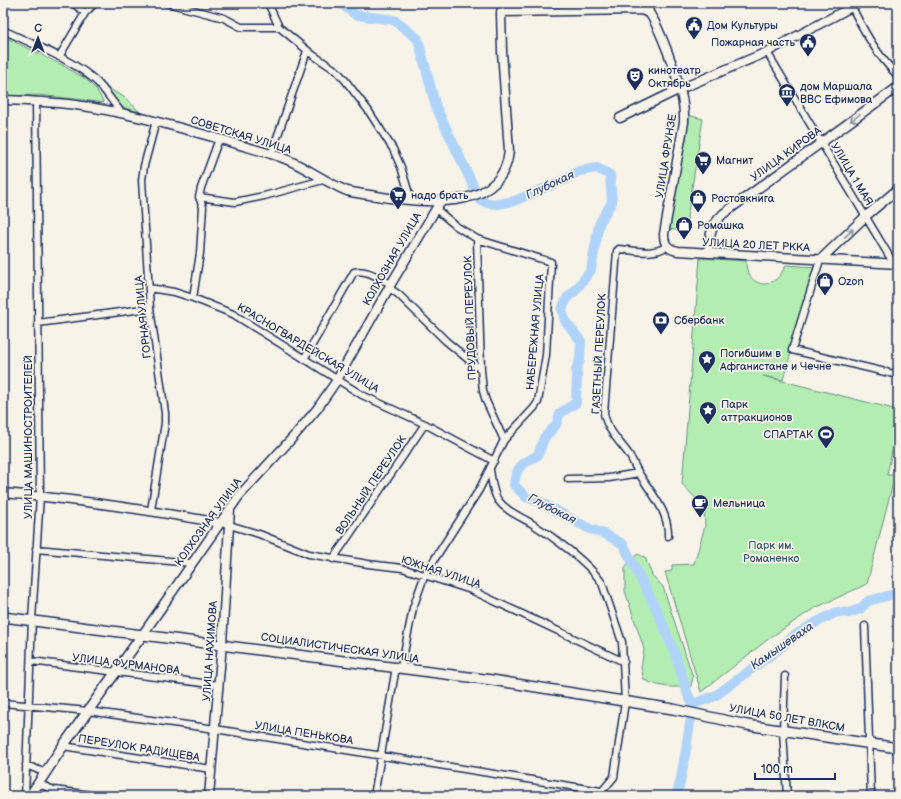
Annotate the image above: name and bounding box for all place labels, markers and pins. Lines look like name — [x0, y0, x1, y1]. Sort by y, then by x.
public building icon: Дом Культуры — [684, 15, 704, 40]
place label: Дом Культуры — [707, 19, 778, 32]
public building icon: Пожарная часть — [798, 32, 818, 57]
place label: Пожарная часть — [711, 36, 796, 49]
place label: кинотеатр Октябрь — [648, 64, 702, 90]
theatre icon: кинотеатр Октябрь — [625, 66, 645, 91]
place label: дом Маршала ВВС Ефимова — [800, 80, 873, 106]
museum icon: дом Маршала ВВС Ефимова — [777, 82, 797, 107]
supermarket icon: Магнит — [693, 150, 713, 175]
place label: Магнит — [716, 154, 753, 167]
supermarket icon: надо брать — [388, 185, 408, 210]
shop icon: Ростовкнига — [688, 188, 708, 213]
place label: надо брать — [411, 189, 469, 202]
place label: Ростовкнига — [711, 192, 775, 205]
shop icon: Ромашка — [674, 215, 694, 240]
place label: Ромашка — [697, 219, 745, 232]
shop icon: Ozon — [815, 271, 835, 296]
place label: Ozon — [838, 275, 864, 288]
bank icon: Сбербанк — [651, 310, 671, 335]
place label: Сбербанк — [674, 314, 725, 327]
place label: Погибшим в Афганистане и Чечне — [719, 347, 831, 373]
place icon: Погибшим в Афганистане и Чечне — [697, 349, 717, 374]
place label: Парк аттракционов — [721, 398, 793, 424]
place icon: Парк аттракционов — [698, 400, 718, 425]
sports icon: СПАРТАК — [816, 424, 836, 449]
place label: СПАРТАК — [764, 428, 814, 441]
cafe icon: Мельница — [690, 493, 710, 518]
place label: Мельница — [713, 497, 766, 510]

